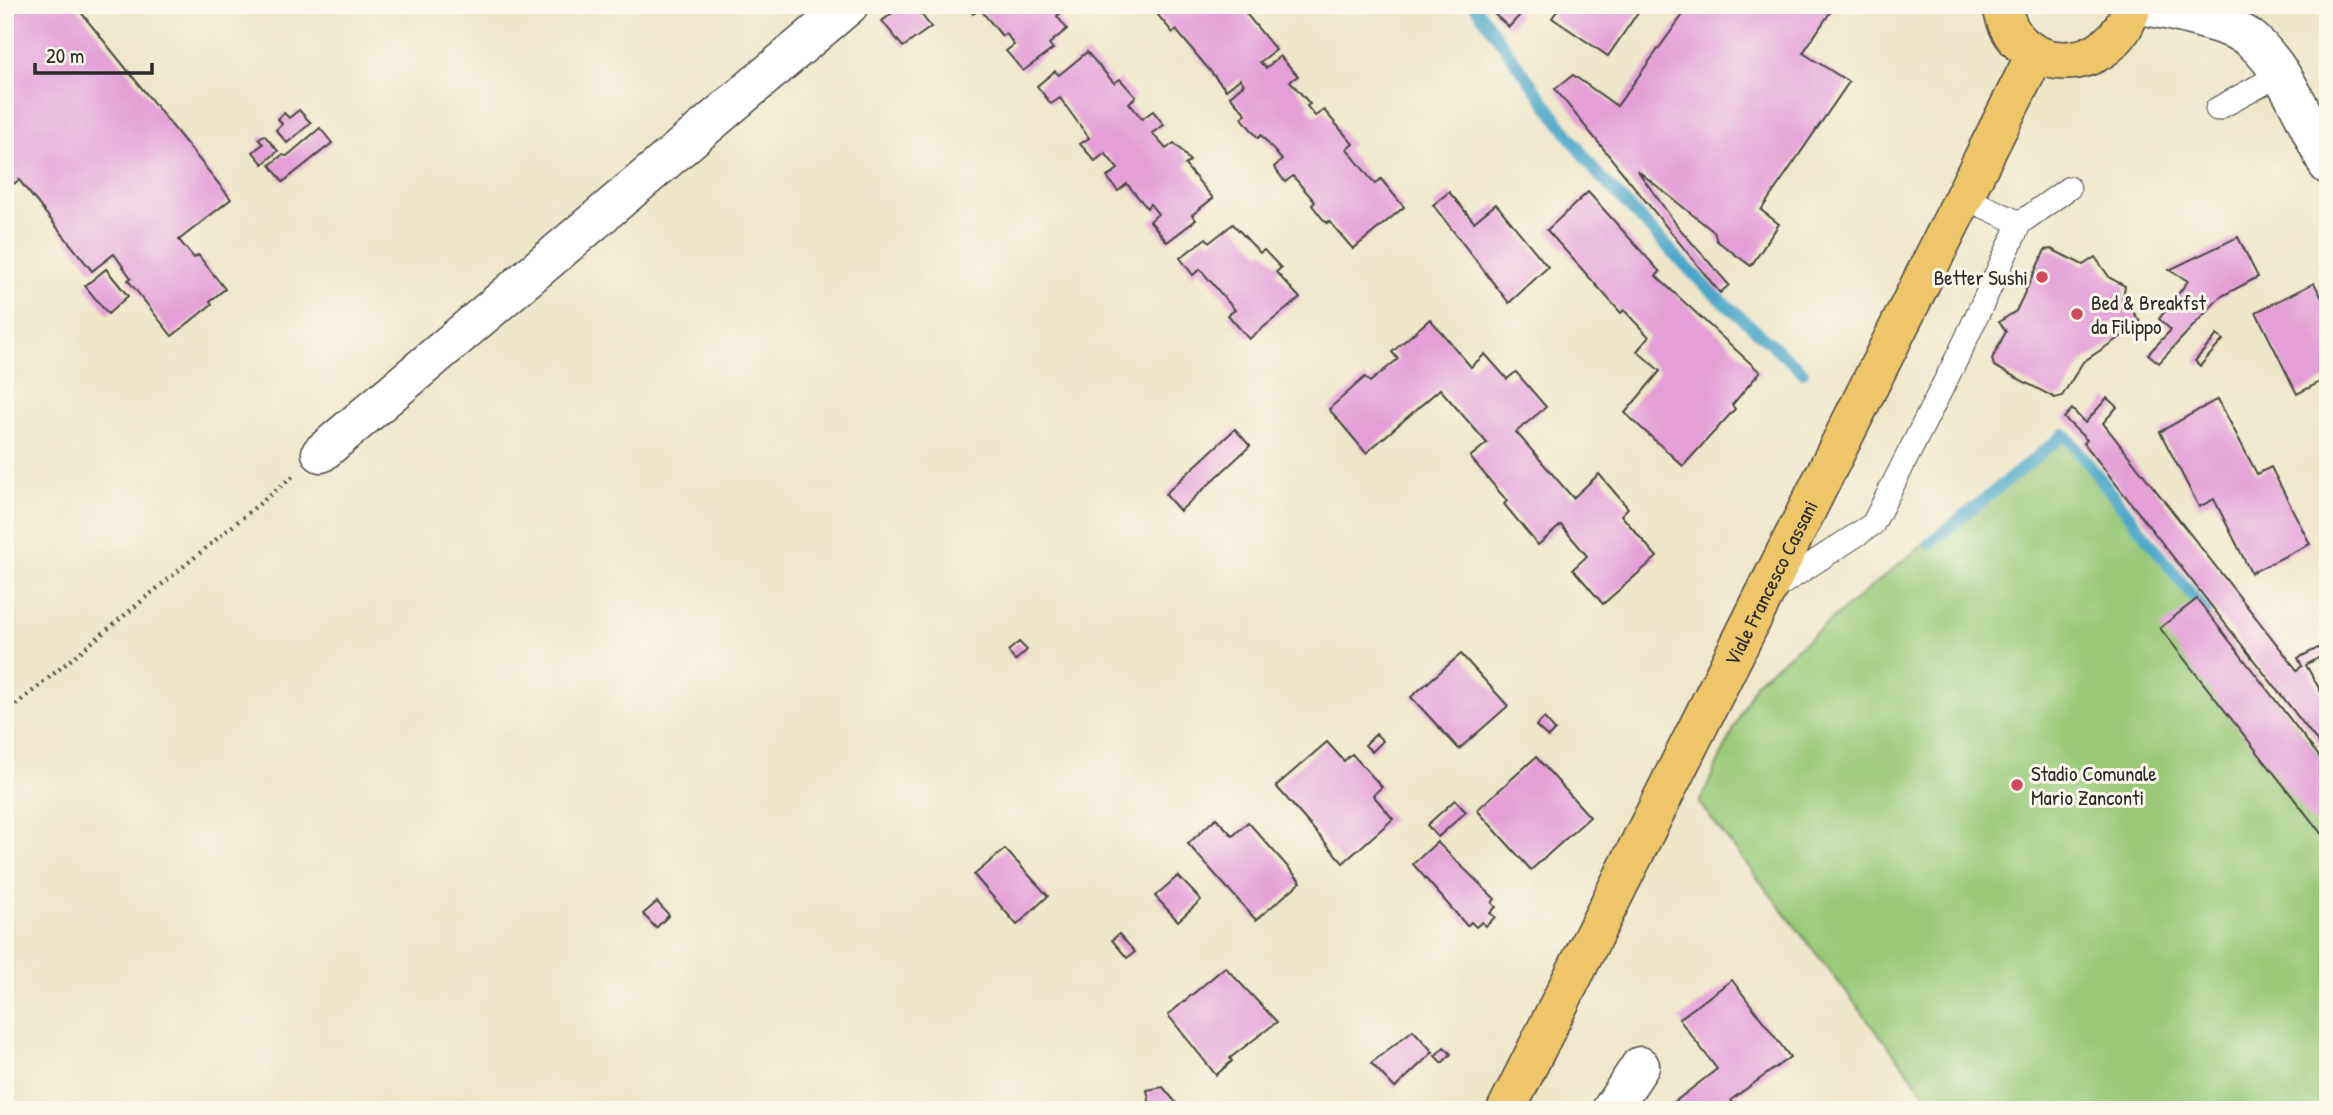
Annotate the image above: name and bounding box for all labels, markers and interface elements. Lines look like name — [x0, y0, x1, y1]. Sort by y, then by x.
scale bar — [35, 32, 152, 76]
text: 20 m — [46, 41, 84, 70]
place label: Better Sushi — [1934, 263, 2028, 292]
marker: Better Sushi — [2034, 269, 2050, 285]
place label: Bed & Breakfst da Filippo — [2091, 288, 2207, 341]
marker: Bed & Breakfst da Filippo — [2069, 306, 2085, 322]
street label: Viale Francesco Cassani — [1717, 495, 1824, 670]
place label: Stadio Comunale Mario Zanconti — [2031, 759, 2157, 812]
marker: Stadio Comunale Mario Zanconti — [2009, 777, 2025, 793]

